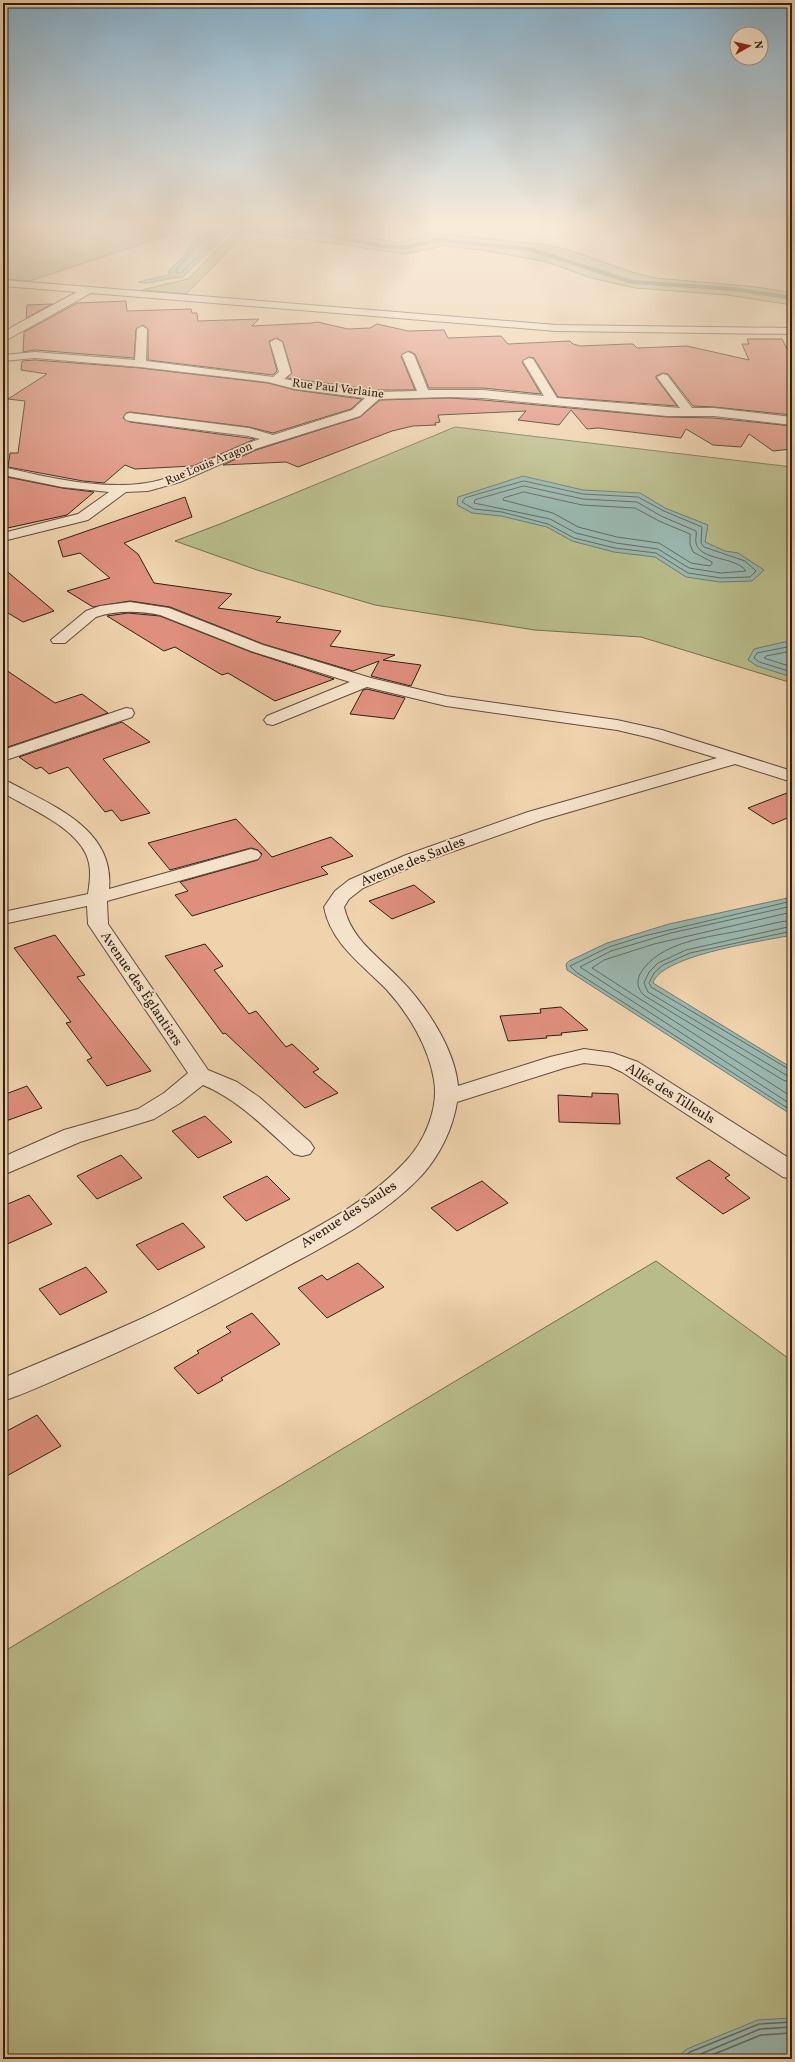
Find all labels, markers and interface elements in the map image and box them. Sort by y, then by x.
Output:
north arrow [729,26,769,66]
text: N [749,40,765,50]
street label: Rue Paul Verlaine [291,375,385,403]
street label: Rue Louis Aragon [163,438,255,490]
street label: Avenue des Saules [358,832,468,892]
street label: Avenue des Églantiers [95,928,187,1050]
street label: Allée des Tilleuls [622,1059,718,1129]
street label: Avenue des Saules [297,1177,401,1253]

